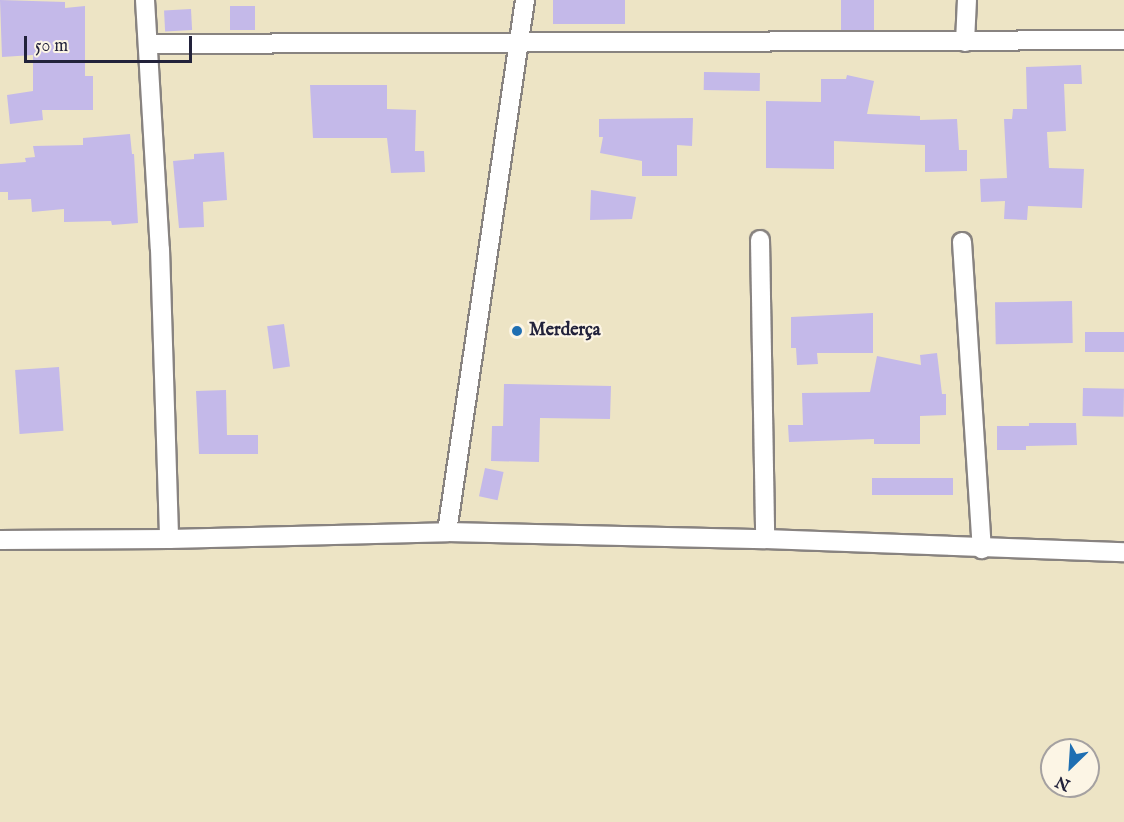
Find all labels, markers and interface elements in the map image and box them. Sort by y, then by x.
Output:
scale bar [27,24,195,62]
text: 50 m [35,35,68,58]
place label: Merderça [529,320,601,342]
marker: Merderça [510,324,524,338]
north arrow [1040,738,1100,798]
text: N [1053,771,1074,794]

